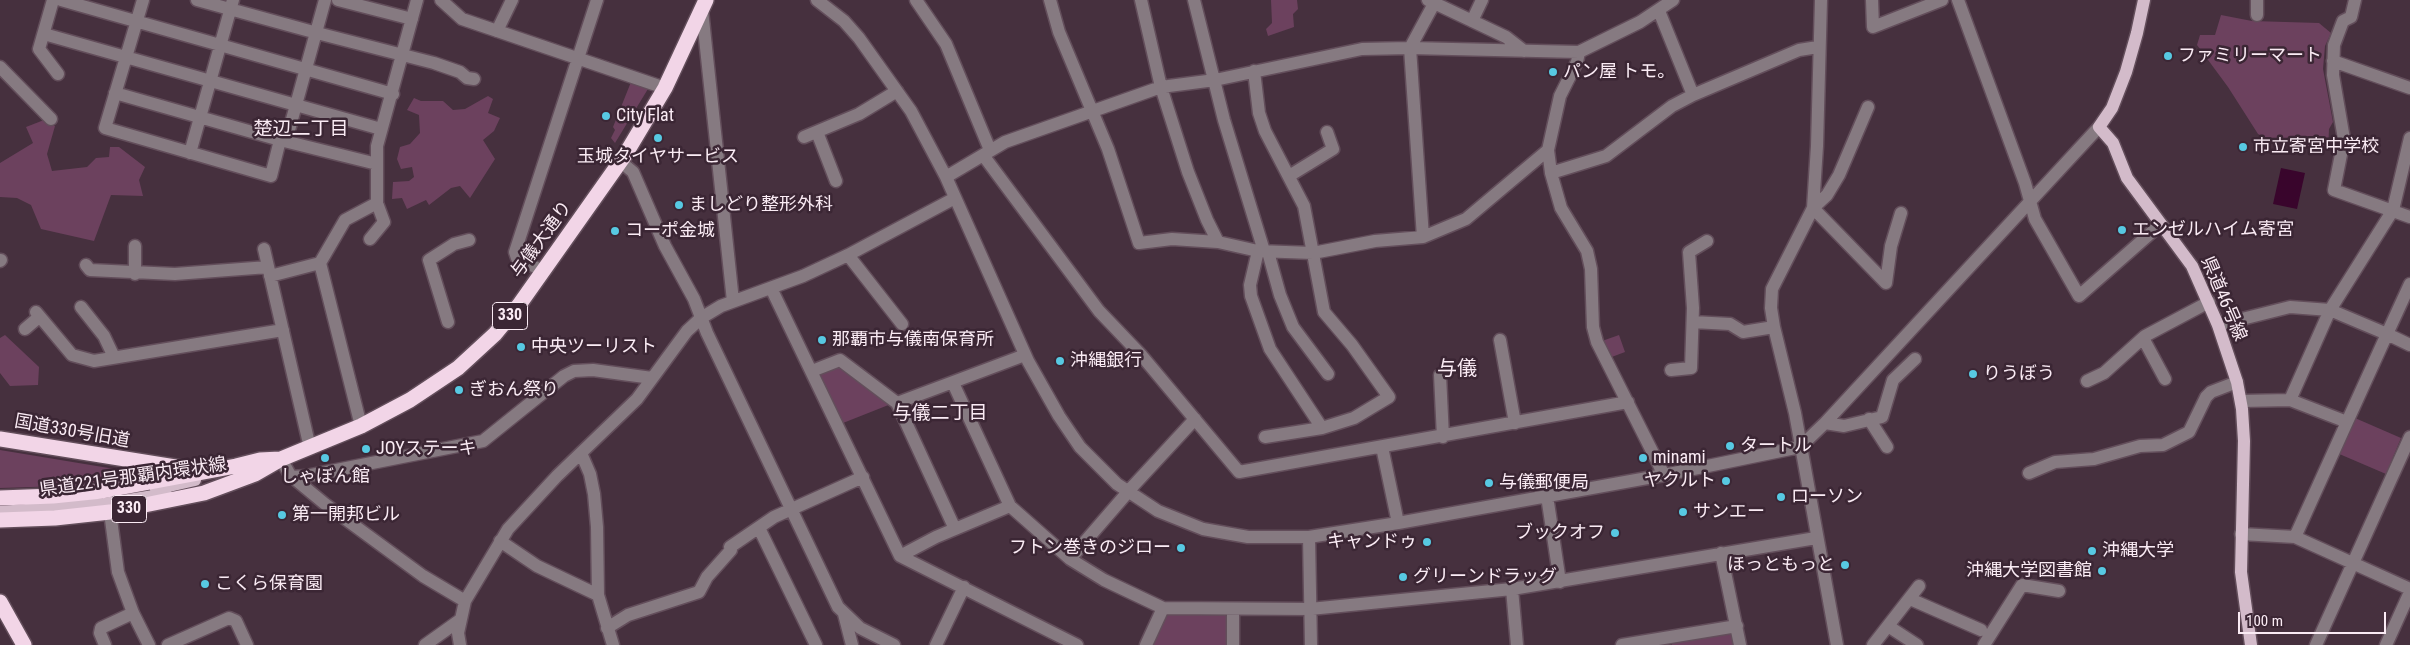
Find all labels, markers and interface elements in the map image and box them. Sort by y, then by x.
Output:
place label: ファミリーマート [2178,45,2322,67]
marker: ファミリーマート [2162,50,2174,62]
place label: パン屋 トモ。 [1563,61,1675,83]
marker: パン屋 トモ。 [1547,66,1559,78]
place label: City Flat [616,105,674,127]
marker: City Flat [600,110,612,122]
district label: 楚辺二丁目 [254,119,348,141]
marker: 玉城タイヤサービス [652,132,664,144]
place label: 市立寄宮中学校 [2253,136,2379,158]
marker: 市立寄宮中学校 [2237,141,2249,153]
place label: 玉城タイヤサービス [577,146,739,168]
place label: ましどり整形外科 [689,194,833,216]
street label: 与儀大通り [507,197,577,283]
marker: ましどり整形外科 [673,199,685,211]
place label: エンゼルハイム寄宮 [2132,219,2294,241]
place label: コーポ金城 [625,220,715,242]
marker: エンゼルハイム寄宮 [2116,224,2128,236]
marker: コーポ金城 [609,225,621,237]
street label: 県道46号線 [2196,253,2250,345]
road number: 330 [492,302,528,330]
place label: 那覇市与儀南保育所 [832,329,994,351]
marker: 那覇市与儀南保育所 [816,334,828,346]
place label: 中央ツーリスト [531,336,657,358]
marker: 中央ツーリスト [515,341,527,353]
place label: 沖縄銀行 [1070,350,1142,372]
marker: 沖縄銀行 [1054,355,1066,367]
district label: 与儀 [1437,358,1477,382]
place label: りうぼう [1983,363,2055,385]
marker: りうぼう [1967,368,1979,380]
place label: ぎおん祭り [469,379,559,401]
marker: ぎおん祭り [453,384,465,396]
district label: 与儀二丁目 [893,403,987,425]
street label: 国道330号旧道 [13,411,131,453]
place label: タートル [1740,435,1812,457]
place label: JOYステーキ [376,438,477,460]
marker: タートル [1724,440,1736,452]
marker: JOYステーキ [360,443,372,455]
place label: minami [1653,447,1706,469]
marker: しゃぼん館 [319,452,331,464]
marker: minami [1637,452,1649,464]
street label: 県道221号那覇内環状線 [38,454,228,502]
place label: しゃぼん館 [280,466,370,488]
place label: ヤクルト [1644,470,1716,492]
place label: 与儀郵便局 [1499,472,1589,494]
marker: ヤクルト [1720,475,1732,487]
marker: 与儀郵便局 [1483,477,1495,489]
place label: ローソン [1791,486,1863,508]
marker: ローソン [1775,491,1787,503]
road number: 330 [112,496,146,522]
place label: サンエー [1693,501,1765,523]
place label: 第一開邦ビル [292,504,400,526]
marker: サンエー [1677,506,1689,518]
marker: 第一開邦ビル [276,509,288,521]
place label: ブックオフ [1515,522,1605,544]
marker: ブックオフ [1609,527,1621,539]
place label: キャンドゥ [1327,531,1417,553]
marker: キャンドゥ [1421,536,1433,548]
place label: フトン巻きのジロー [1009,537,1171,559]
place label: 沖縄大学 [2102,540,2174,562]
marker: フトン巻きのジロー [1175,542,1187,554]
marker: 沖縄大学 [2086,545,2098,557]
place label: ほっともっと [1727,554,1835,576]
marker: ほっともっと [1839,559,1851,571]
place label: 沖縄大学図書館 [1966,560,2092,582]
marker: 沖縄大学図書館 [2096,565,2108,577]
place label: グリーンドラッグ [1413,566,1557,588]
marker: グリーンドラッグ [1397,571,1409,583]
place label: こくら保育園 [215,573,323,595]
marker: こくら保育園 [199,578,211,590]
scale bar [2240,602,2388,634]
text: 100 m [2246,612,2283,630]

